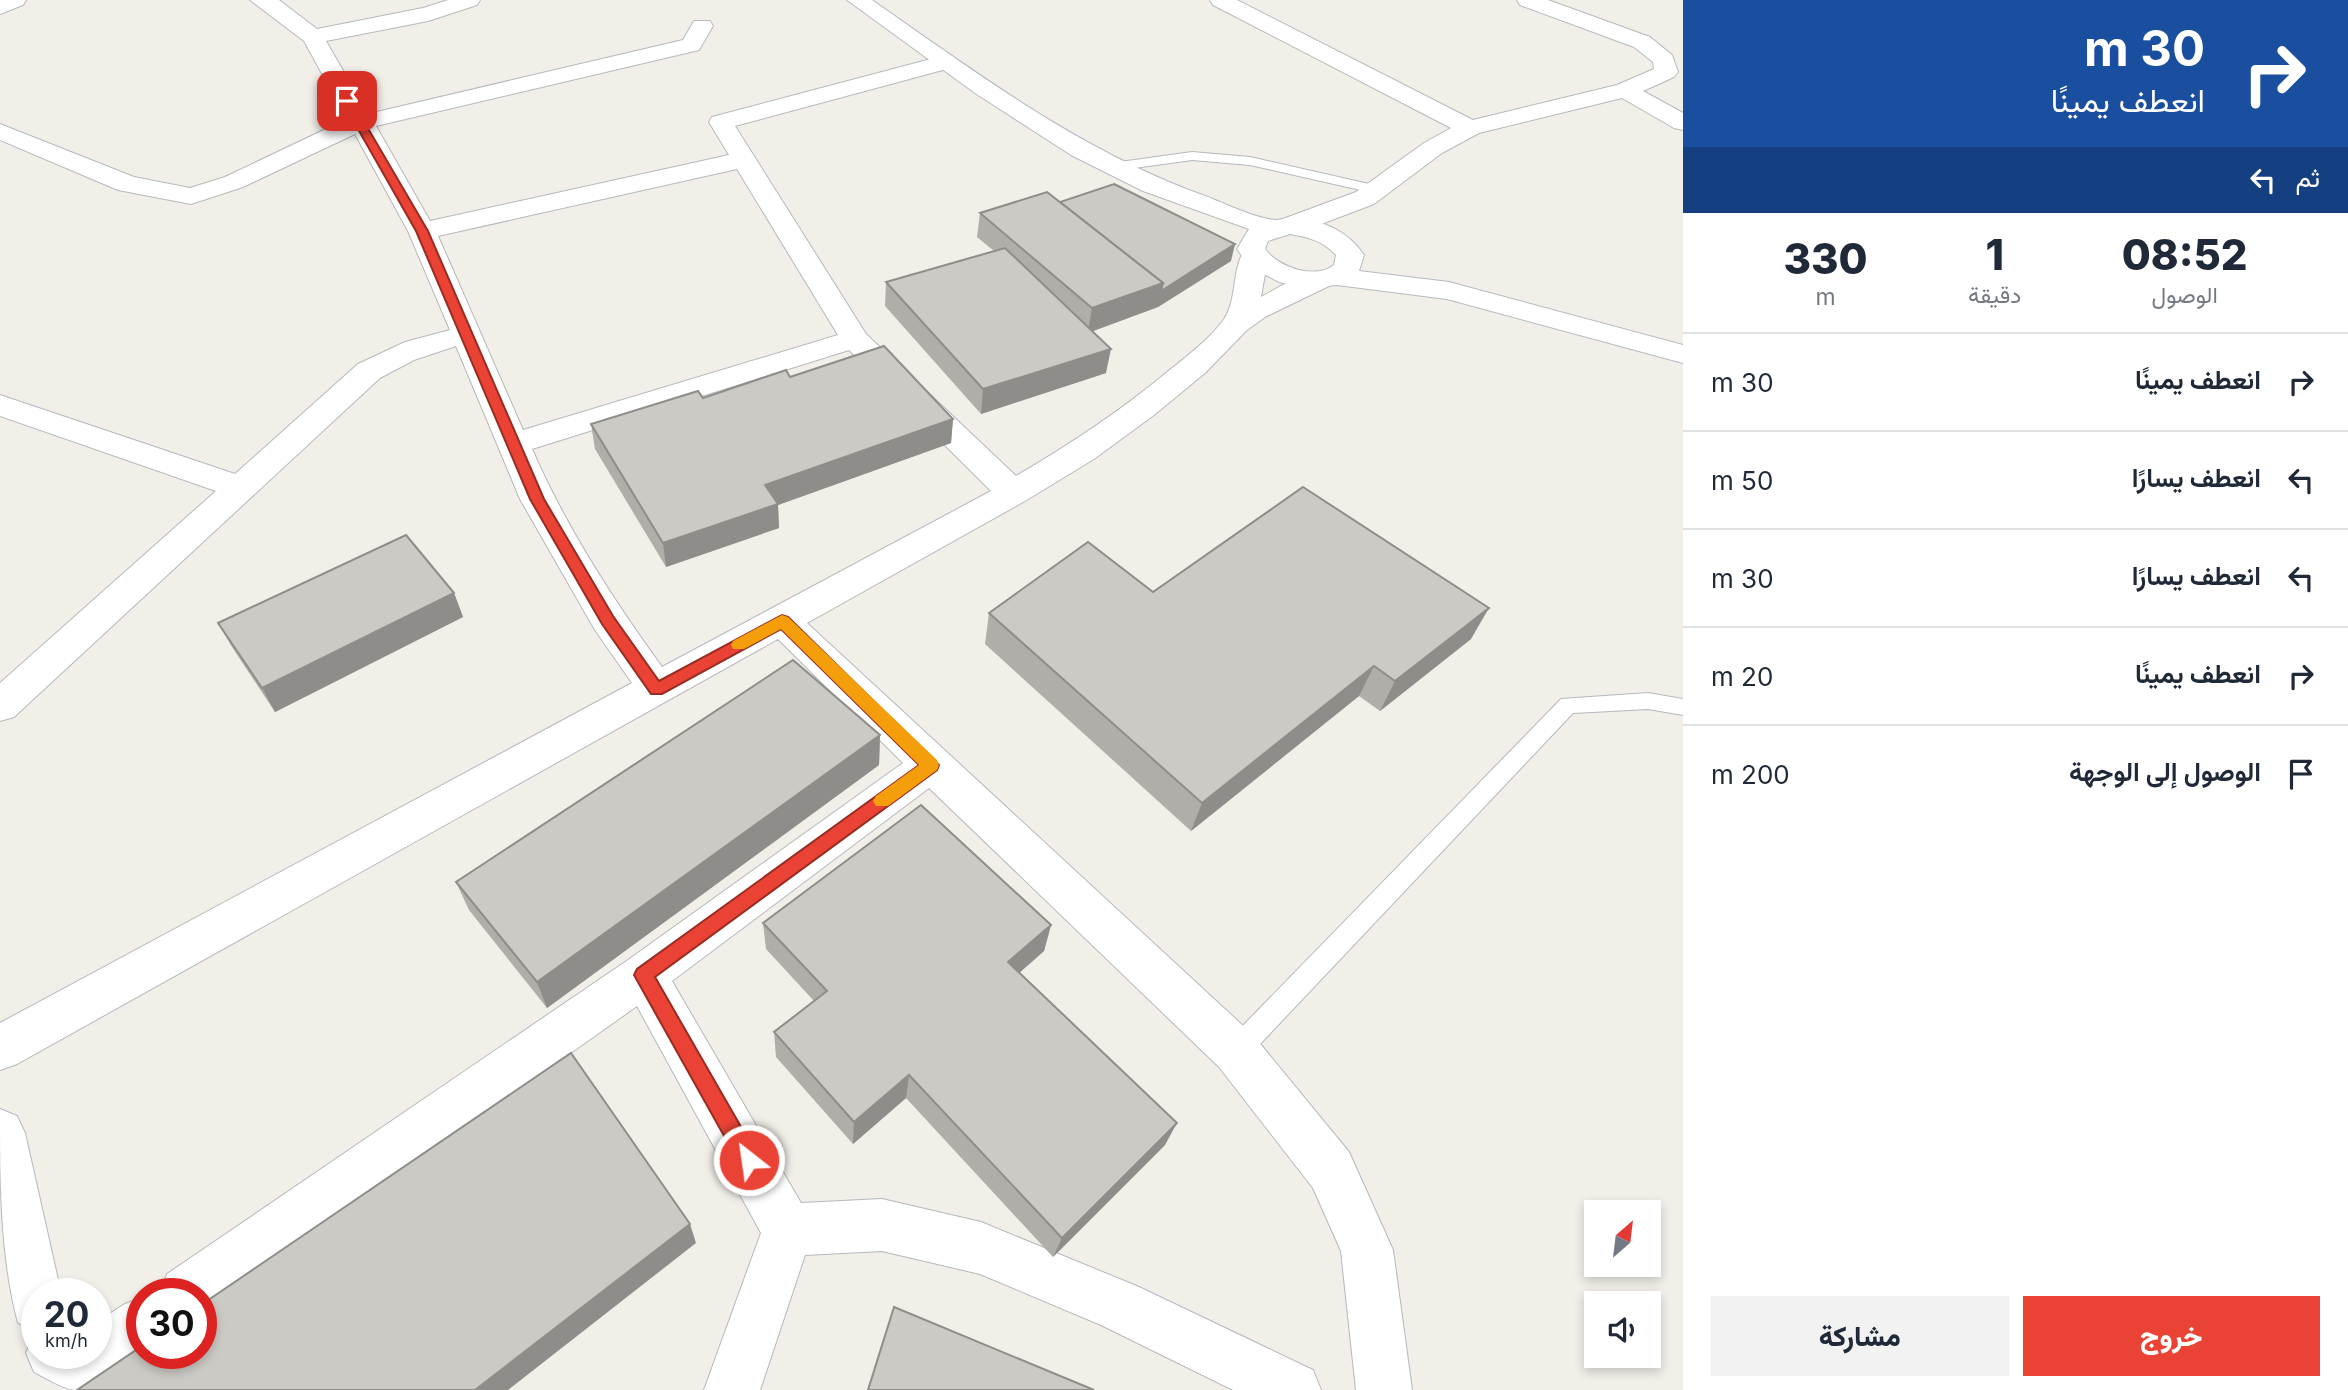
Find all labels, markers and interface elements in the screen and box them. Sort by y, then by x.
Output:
text: 30 m [2084,19,2205,78]
icon: right [2229,28,2320,119]
pin [317,71,377,131]
text: انعطف يمينًا [2051,81,2205,120]
icon: arrive [328,82,366,120]
icon: left [2244,161,2282,199]
text: ثم [2296,162,2320,193]
text: 1 [1985,229,2004,280]
text: 08:52 [2122,229,2248,280]
text: 330 [1783,233,1868,284]
text: دقيقة [1968,281,2021,309]
text: الوصول [2151,281,2218,309]
text: m [1815,283,1836,311]
icon: right [2282,363,2320,401]
text: انعطف يمينًا [2135,364,2261,395]
text: 30 m [1711,367,1774,398]
icon: left [2282,461,2320,499]
text: انعطف يسارًا [2132,462,2261,493]
text: 50 m [1711,465,1773,496]
icon: left [2282,559,2320,597]
text: انعطف يسارًا [2132,560,2261,591]
text: 30 m [1711,563,1774,594]
icon: right [2282,657,2320,695]
text: انعطف يمينًا [2135,658,2261,689]
text: 20 m [1711,661,1773,692]
icon: arrive [2282,755,2320,793]
text: الوصول إلى الوجهة [2069,756,2261,787]
text: 200 m [1711,759,1790,790]
position arrow [712,1123,786,1197]
north arrow [1584,1200,1661,1278]
map controls [1584,1200,1661,1368]
speed limit sign: 30 [126,1278,217,1369]
button: sound [1584,1291,1661,1368]
text: 20 [44,1293,89,1335]
button: مشاركة [1711,1296,2009,1376]
button: خروج [2023,1296,2320,1376]
text: km/h [45,1330,88,1351]

